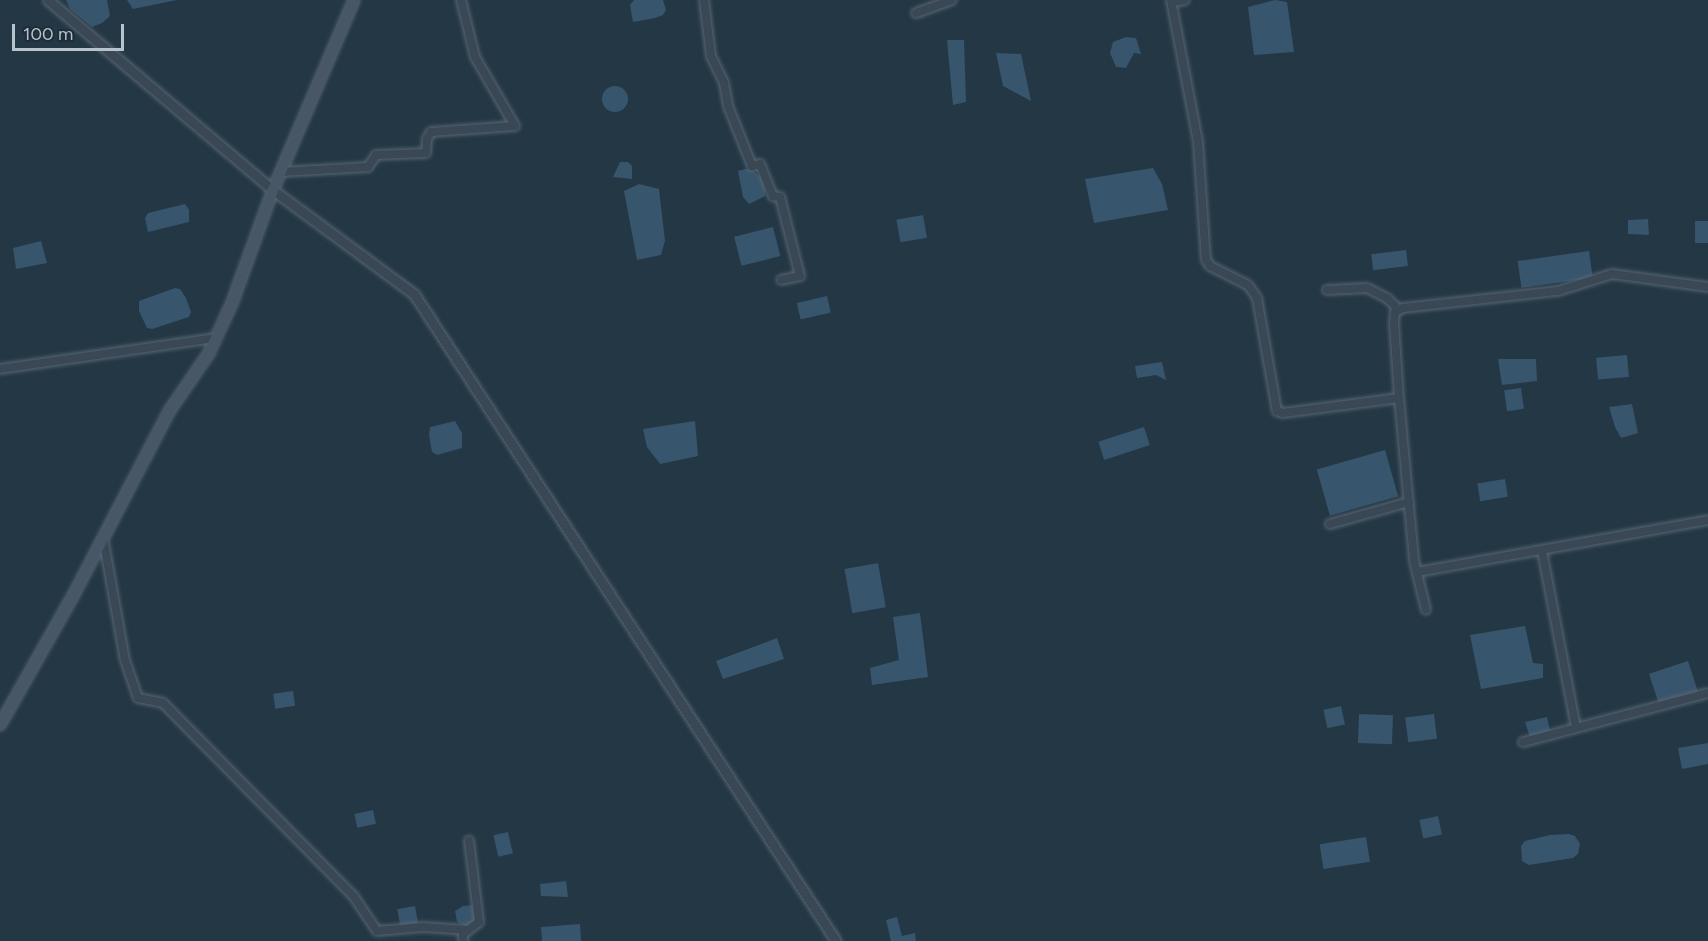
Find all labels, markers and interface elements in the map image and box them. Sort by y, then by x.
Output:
scale bar [15,12,128,50]
text: 100 m [23,23,73,45]

